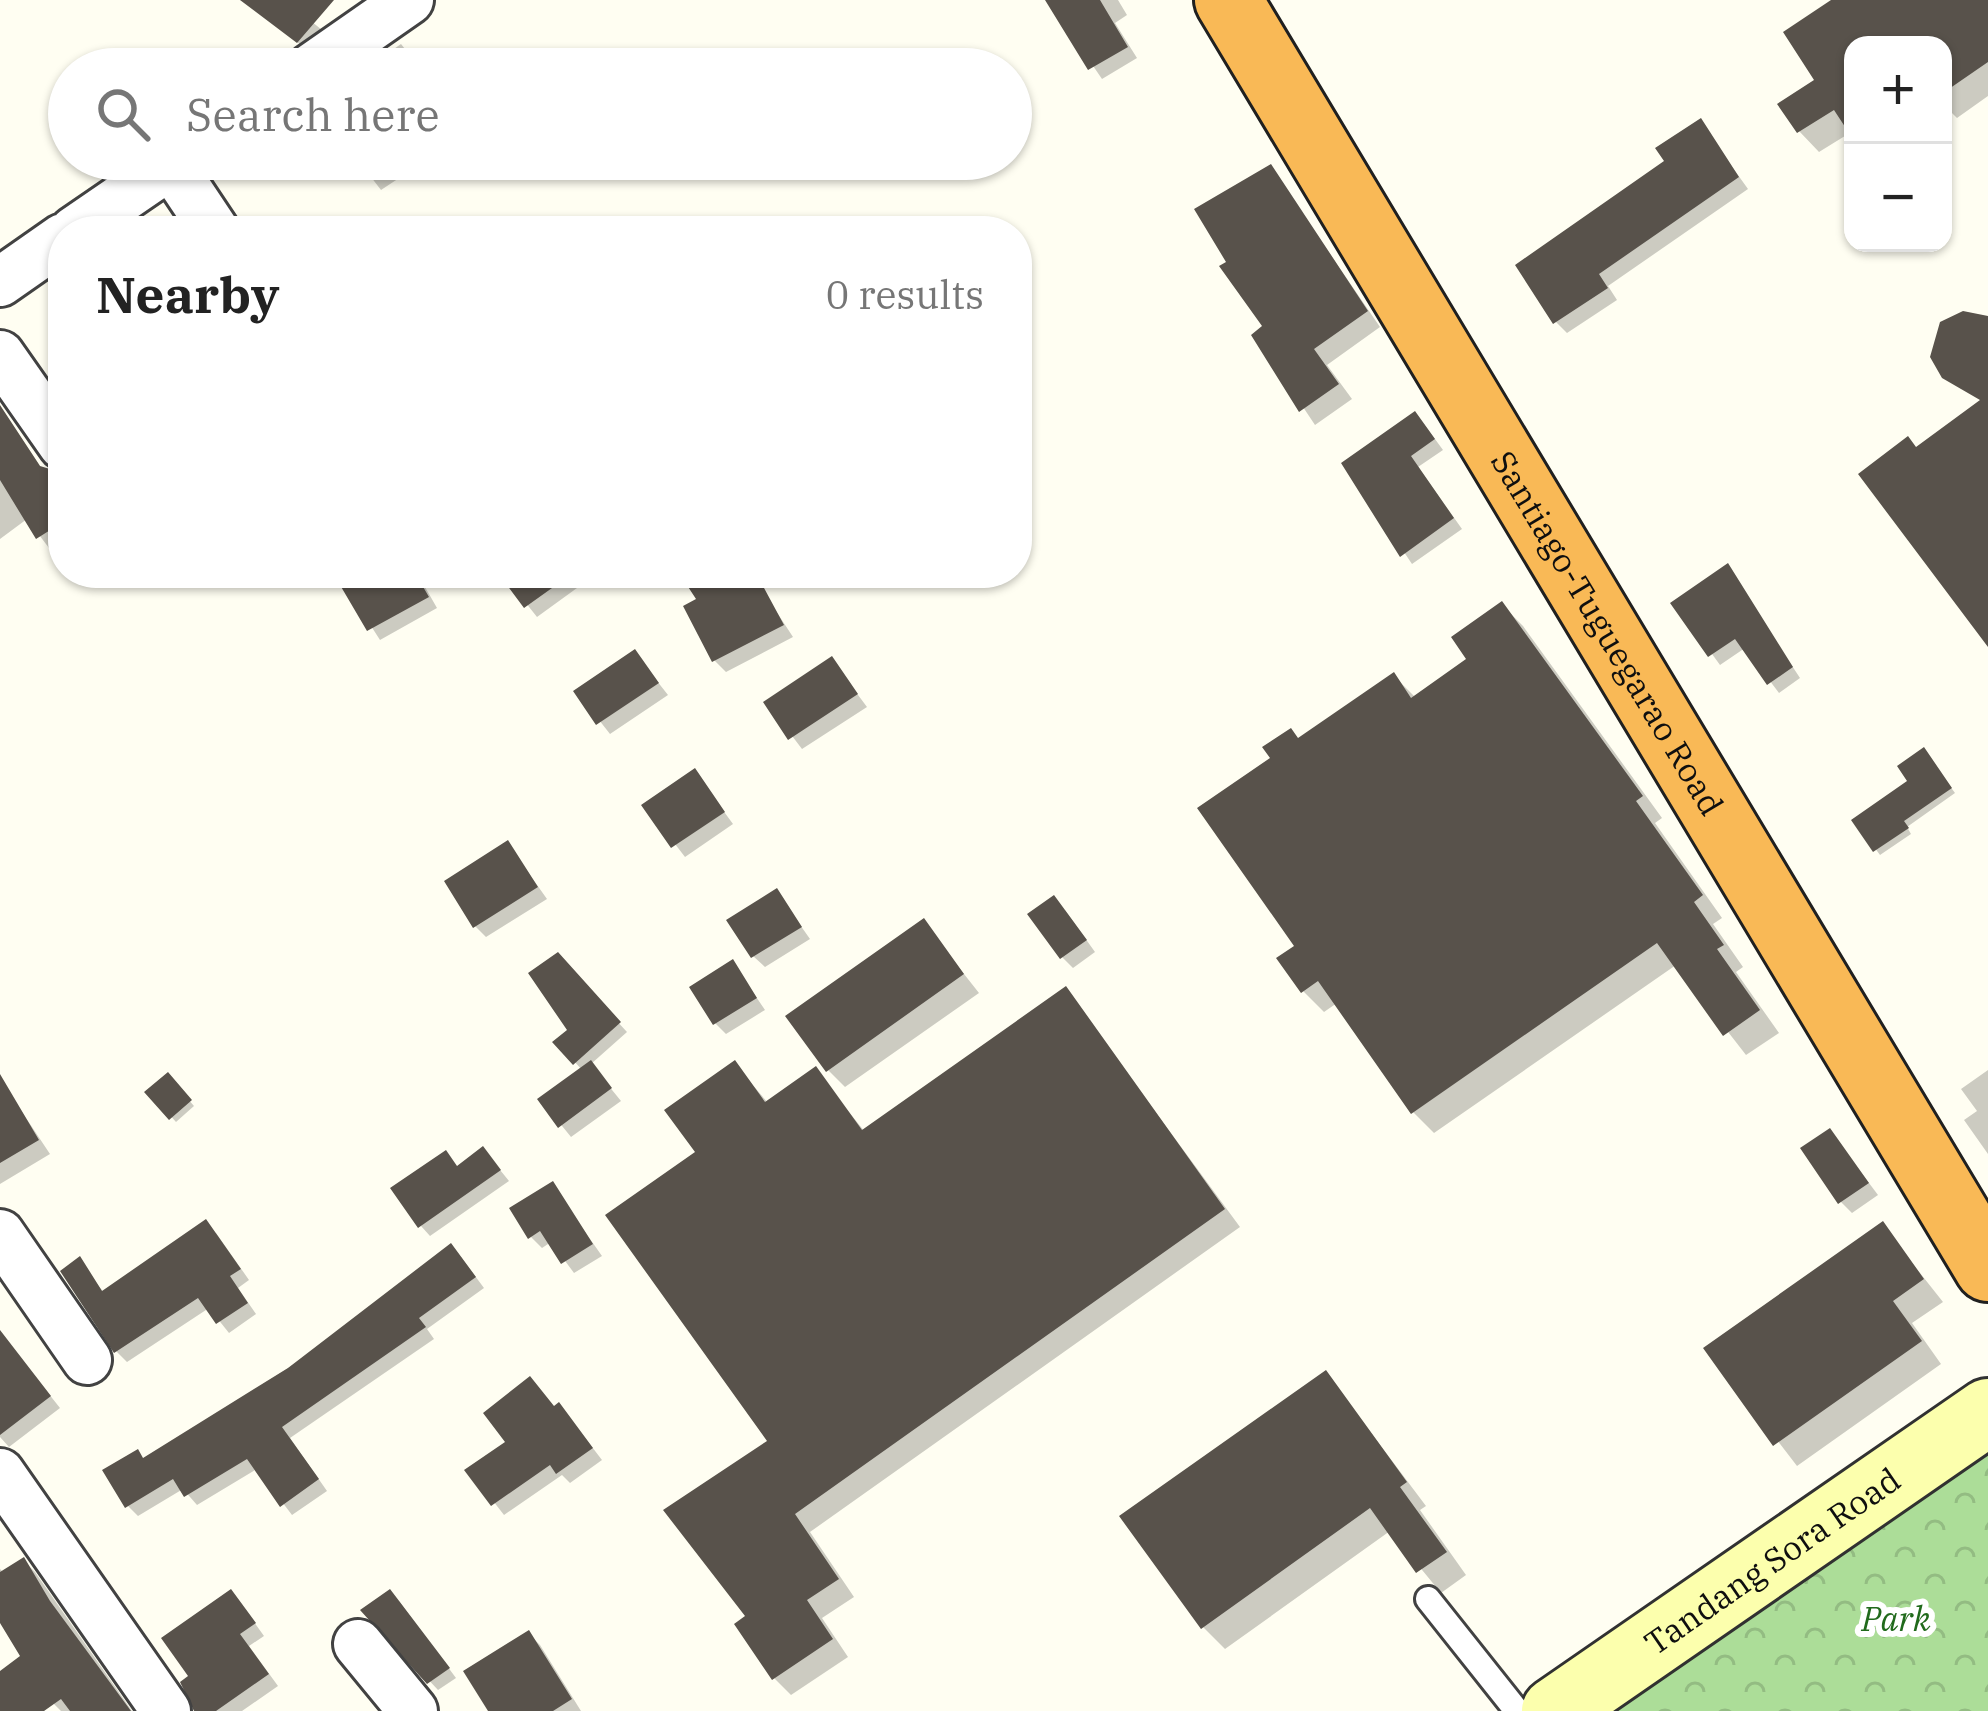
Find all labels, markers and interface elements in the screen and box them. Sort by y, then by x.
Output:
map controls [1844,36,1952,252]
button: + [1844,36,1952,144]
search box [48,48,1032,180]
icon: search [90,81,156,147]
text: Search here [186,85,440,143]
button: − [1844,144,1952,252]
text: Nearby [96,261,280,327]
text: 0 results [826,269,984,320]
street label: Santiago-Tuguegarao Road [1482,443,1734,823]
street label: Tandang Sora Road [1636,1457,1908,1664]
park label: Park [1861,1597,1931,1640]

